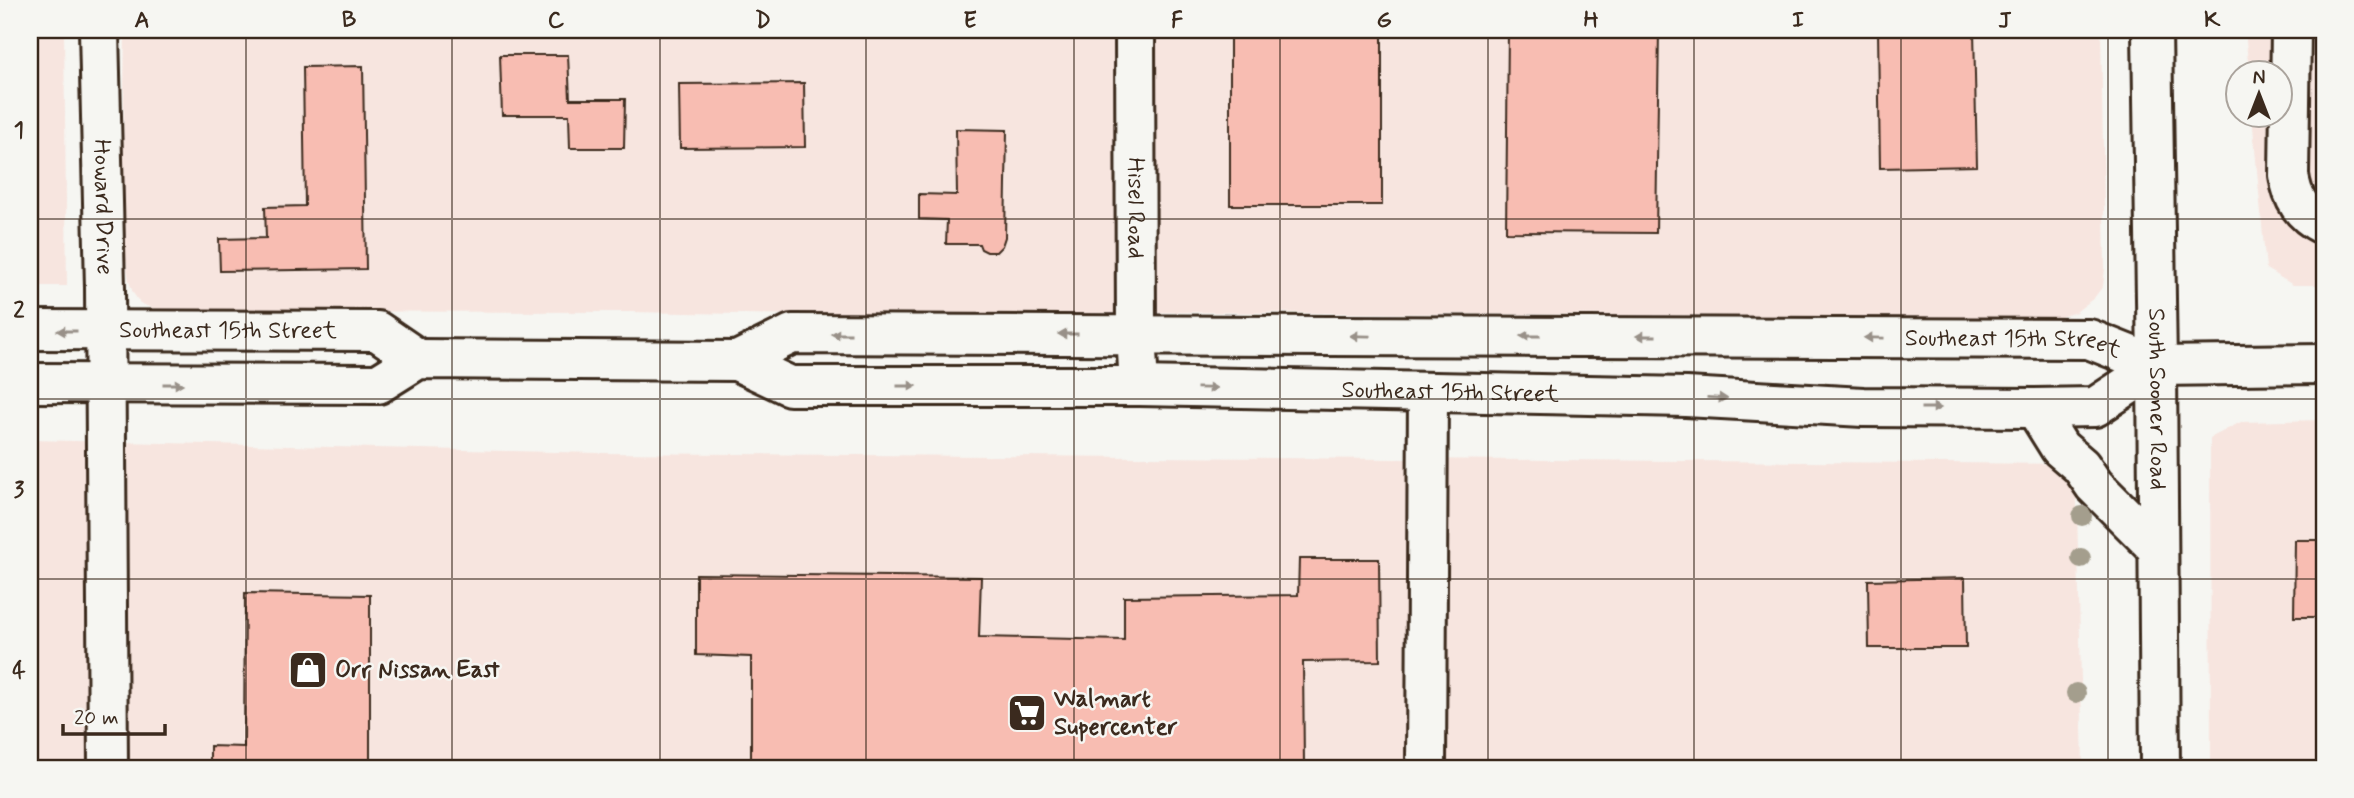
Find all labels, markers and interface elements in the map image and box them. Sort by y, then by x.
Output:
text: A [134,6,150,36]
text: B [342,6,357,36]
text: C [548,6,565,36]
text: D [755,6,771,36]
text: E [963,6,977,36]
text: F [1171,6,1183,36]
text: G [1376,6,1392,36]
text: H [1583,6,1599,36]
text: I [1792,6,1804,36]
text: J [1998,6,2012,36]
text: K [2204,6,2221,36]
north arrow [2224,60,2294,130]
text: N [2253,66,2265,91]
text: 1 [14,116,24,146]
street label: Howard Drive [86,139,120,275]
street label: Hisel Road [1120,157,1151,259]
text: 2 [13,296,25,326]
street label: South Sooner Road [2141,308,2173,490]
street label: Southeast 15th Street [119,315,337,346]
street label: Southeast 15th Street [1905,323,2126,366]
one-way arrow [56,325,78,337]
one-way arrow [829,328,851,340]
one-way arrow [1057,328,1079,340]
one-way arrow [1348,330,1370,342]
one-way arrow [1519,330,1541,342]
one-way arrow [1635,330,1657,342]
one-way arrow [1862,332,1884,343]
street label: Southeast 15th Street [1341,375,1559,410]
one-way arrow [162,378,184,390]
one-way arrow [897,380,919,392]
one-way arrow [1196,382,1218,394]
one-way arrow [1706,393,1728,404]
one-way arrow [1921,402,1943,414]
text: 3 [14,476,25,506]
shop icon: Orr Nissan East [287,649,329,691]
place label: Orr Nissan East [335,655,500,686]
text: 4 [12,656,26,686]
place label: Walmart Supercenter [1053,684,1178,743]
supermarket icon: Walmart Supercenter [1006,692,1048,734]
scale bar [63,693,164,737]
text: 20 m [74,704,119,732]

